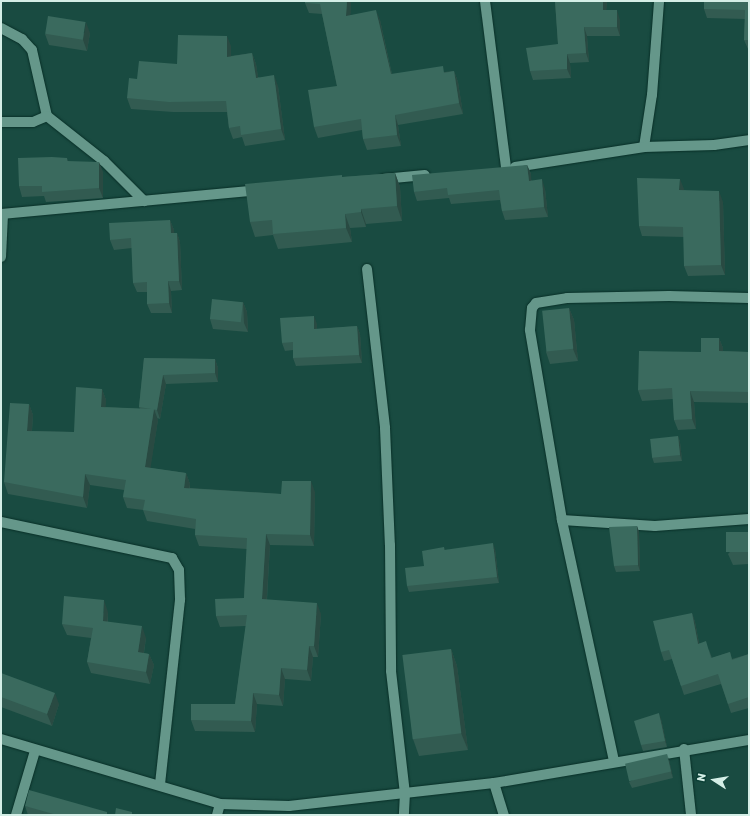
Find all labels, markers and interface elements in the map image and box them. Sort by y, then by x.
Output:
north arrow [694,760,734,800]
text: N [695,772,709,783]

